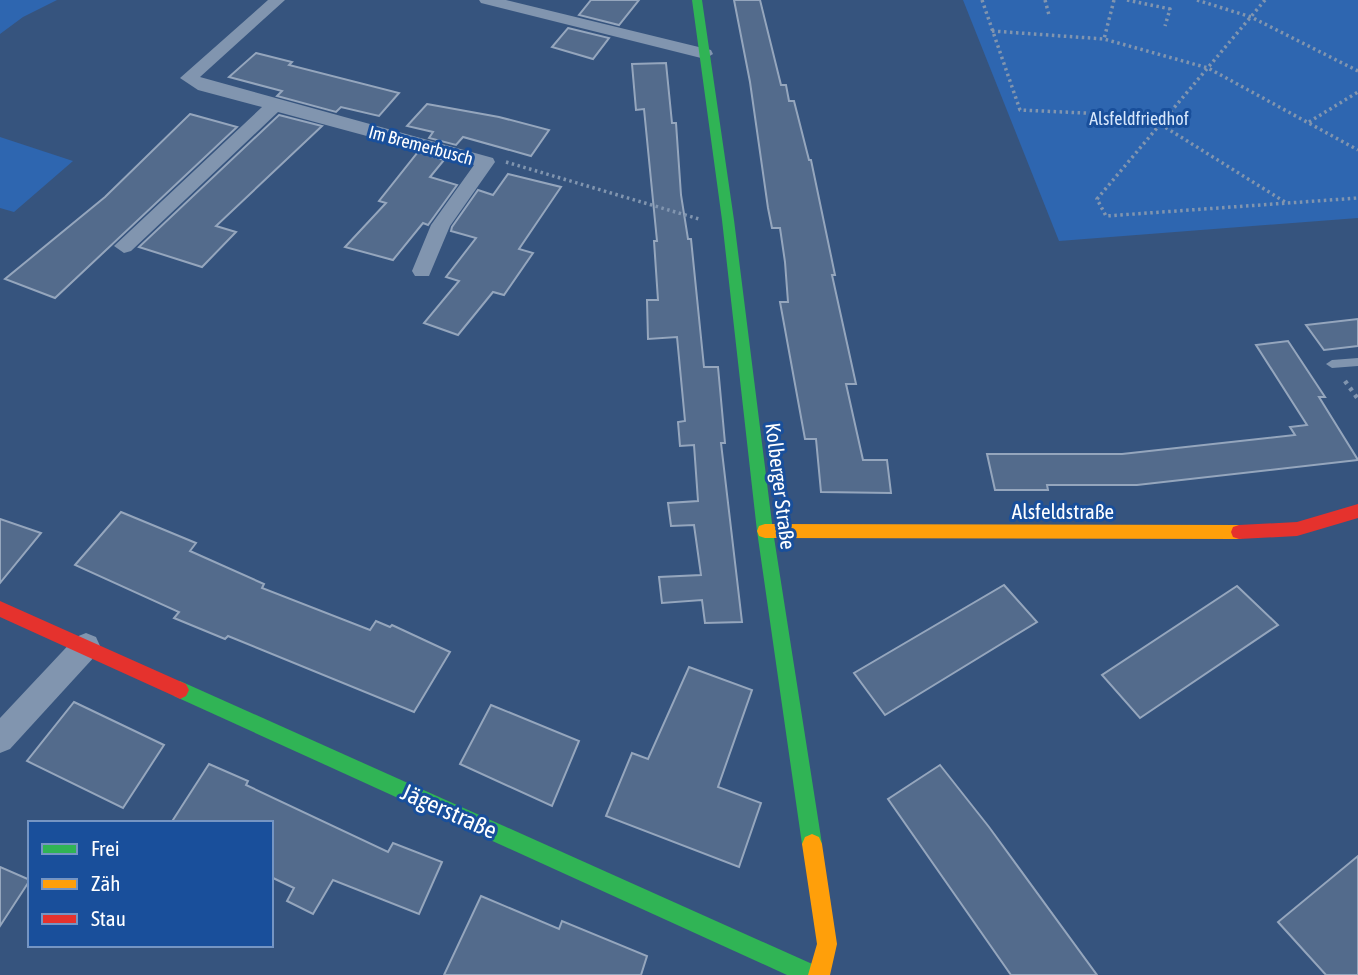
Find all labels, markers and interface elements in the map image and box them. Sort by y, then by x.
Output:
park label: Alsfeldfriedhof [1089,108,1189,129]
street label: Im Bremerbusch [366,121,476,169]
street label: Kolberger Straße [761,421,801,551]
street label: Alsfeldstraße [1012,499,1114,523]
street label: Jägerstraße [397,778,501,844]
legend [28,821,273,947]
text: Frei [91,836,120,860]
text: Zäh [91,871,120,895]
text: Stau [91,906,126,930]

